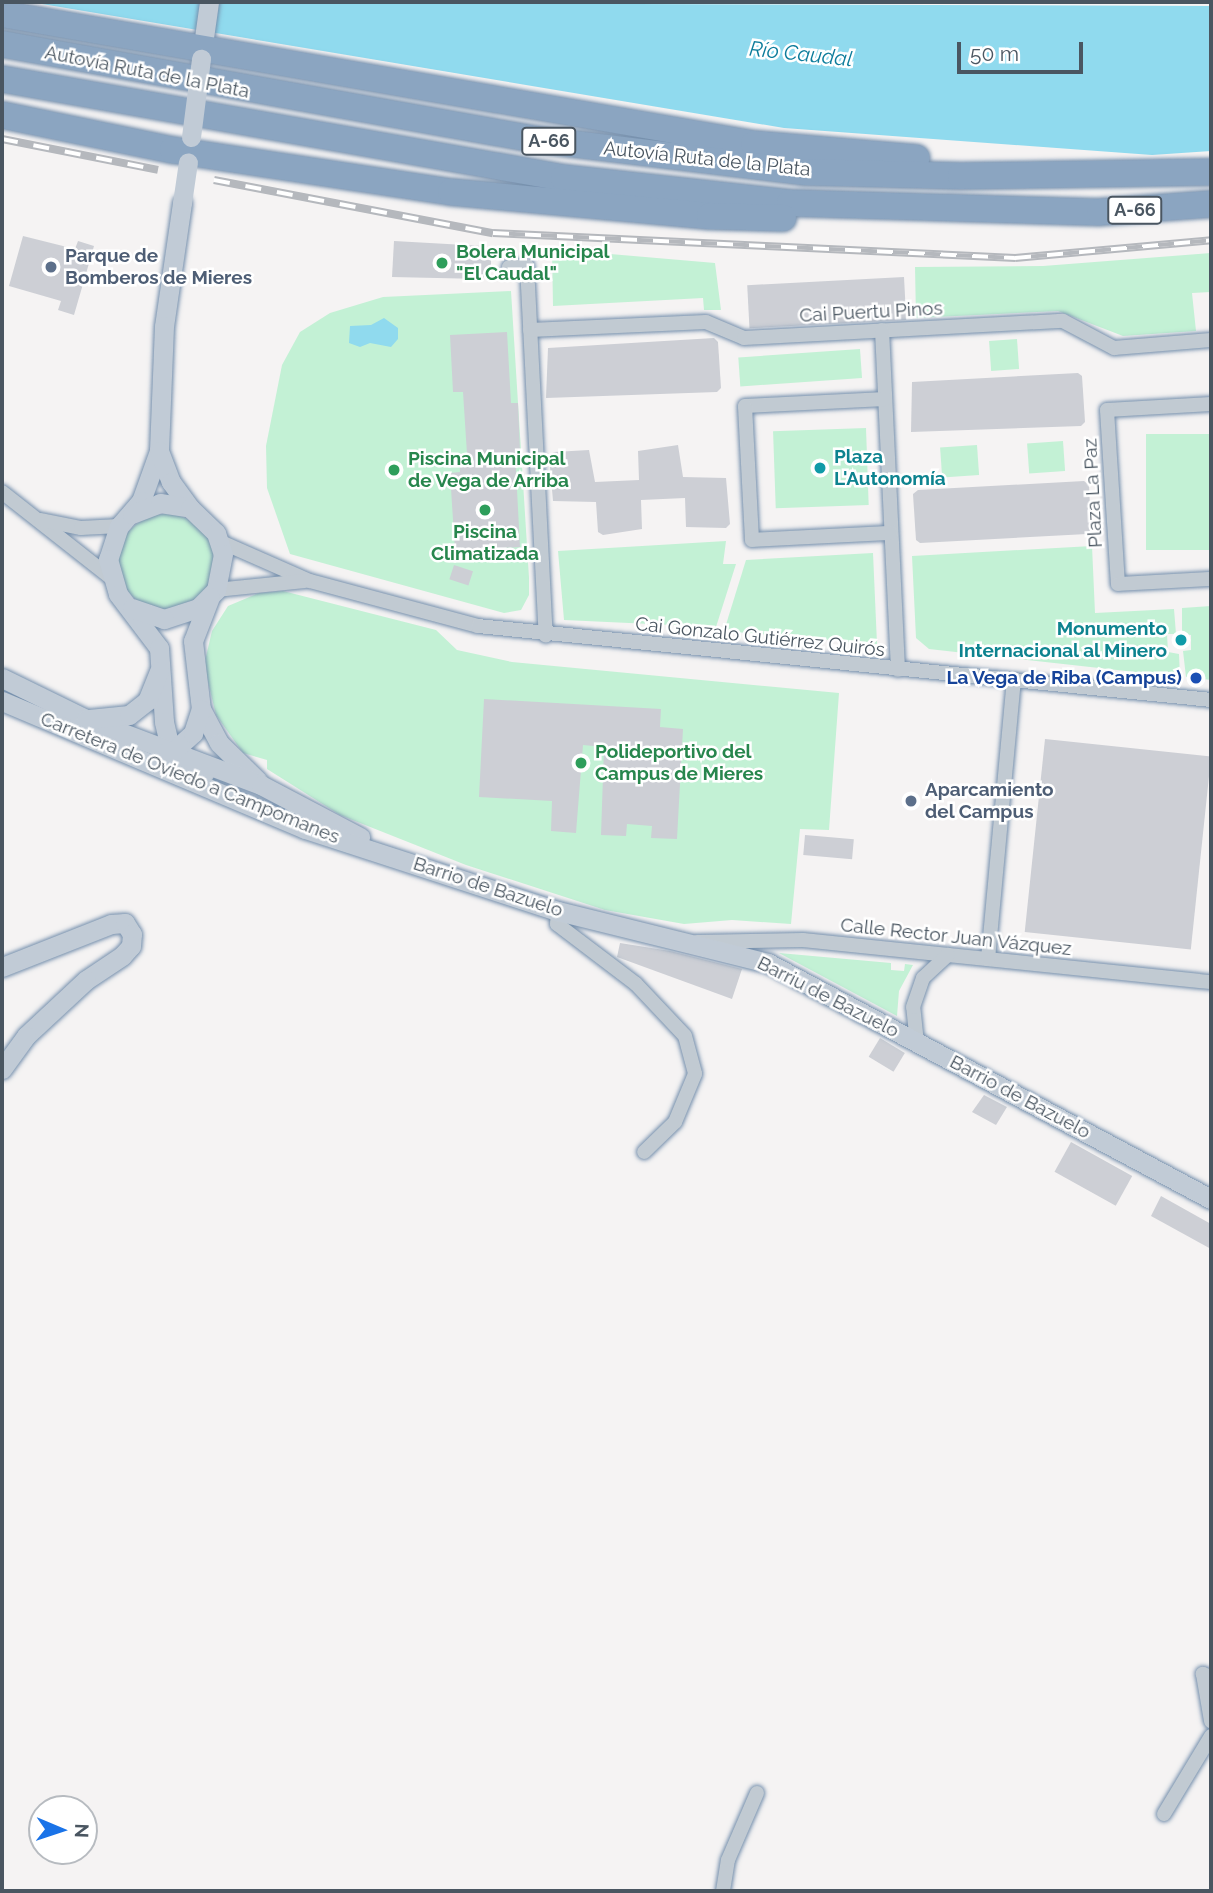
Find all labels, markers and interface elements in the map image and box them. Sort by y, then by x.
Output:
scale bar [961,28,1087,72]
water label: Río Caudal [748,36,854,72]
street label: Autovía Ruta de la Plata [43,41,251,103]
text: 50 m [970,41,1019,66]
road number: A-66 [521,126,577,156]
street label: Autovía Ruta de la Plata [602,137,812,181]
road number: A-66 [1107,196,1163,224]
place label: Bolera Municipal "El Caudal" [456,241,610,285]
place label: Parque de Bomberos de Mieres [65,245,252,289]
marker: Bolera Municipal "El Caudal" [434,255,450,271]
marker: Parque de Bomberos de Mieres [43,259,59,275]
street label: Cai Puertu Pinos [799,297,943,327]
street label: Plaza La Paz [1079,438,1107,548]
place label: Plaza L'Autonomía [834,446,946,490]
place label: Piscina Municipal de Vega de Arriba [408,448,570,492]
marker: Plaza L'Autonomía [812,460,828,476]
marker: Piscina Municipal de Vega de Arriba [386,462,402,478]
marker: Piscina Climatizada [477,502,493,518]
place label: Piscina Climatizada [431,521,539,565]
street label: Cai Gonzalo Gutiérrez Quirós [634,613,886,661]
place label: Monumento Internacional al Minero [957,618,1167,662]
marker: Monumento Internacional al Minero [1173,632,1189,648]
place label: La Vega de Riba (Campus) [946,667,1182,689]
marker: La Vega de Riba (Campus) [1188,670,1204,686]
street label: Carretera de Oviedo a Campomanes [37,707,343,849]
place label: Polideportivo del Campus de Mieres [595,741,763,785]
marker: Polideportivo del Campus de Mieres [573,755,589,771]
place label: Aparcamiento del Campus [925,779,1054,823]
marker: Aparcamiento del Campus [903,793,919,809]
street label: Barrio de Bazuelo [410,852,566,922]
street label: Calle Rector Juan Vázquez [839,913,1073,961]
street label: Barriu de Bazuelo [753,951,903,1043]
street label: Barrio de Bazuelo [946,1050,1094,1144]
north arrow [28,1795,98,1865]
text: N [71,1823,93,1838]

